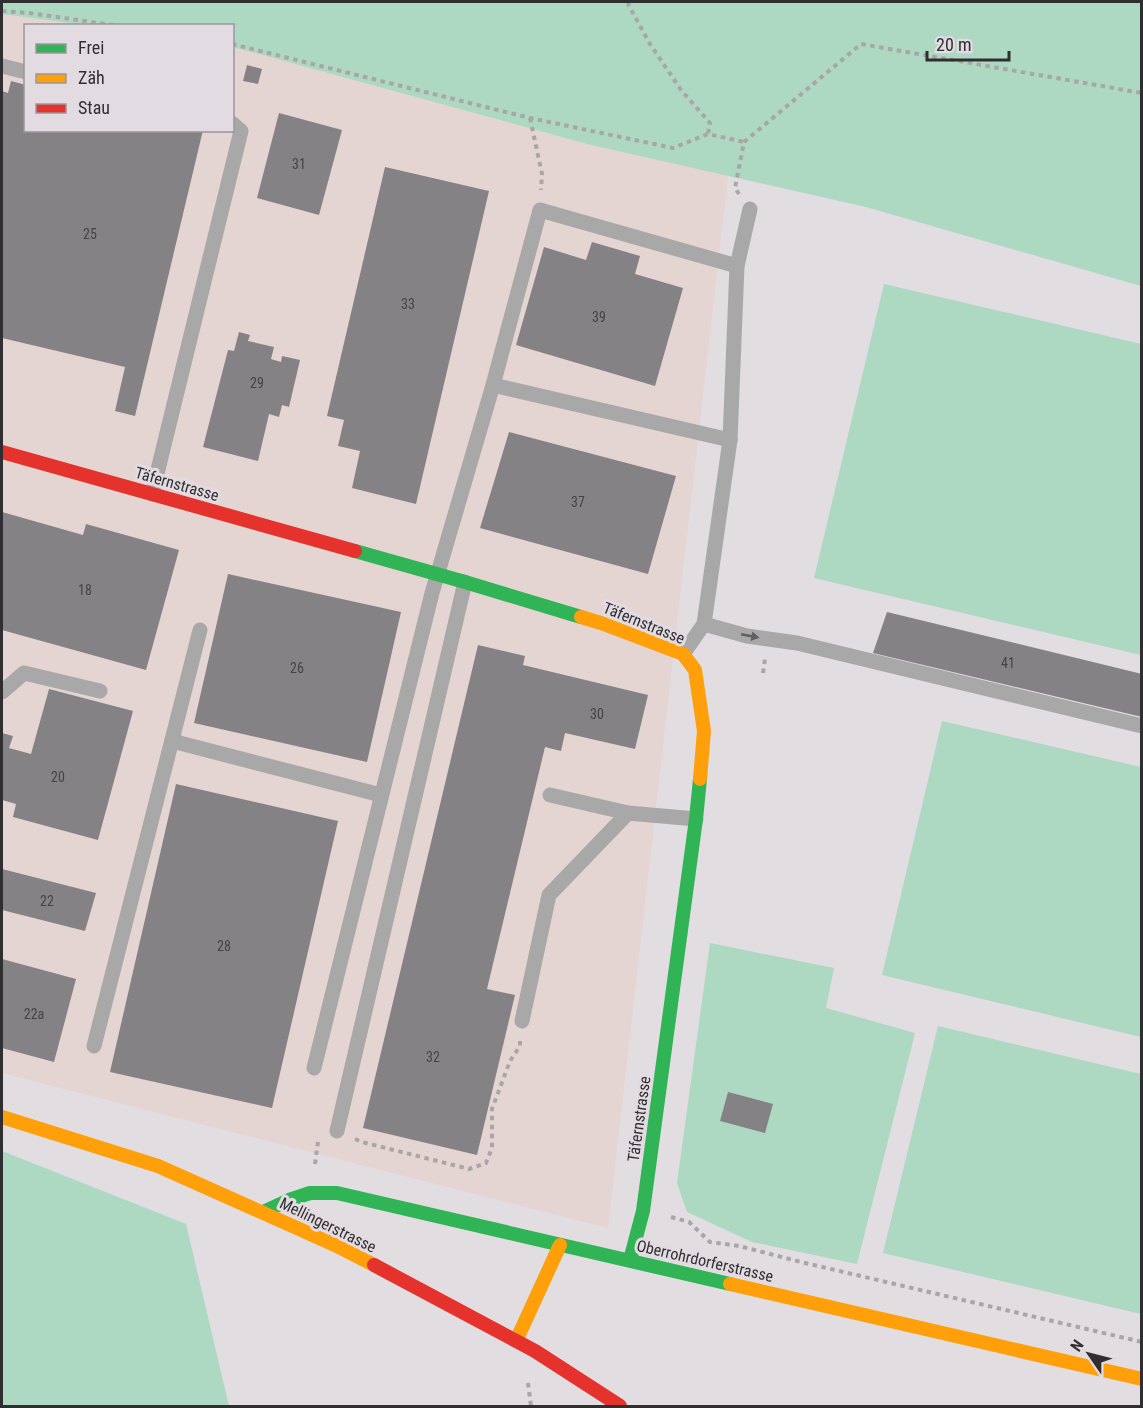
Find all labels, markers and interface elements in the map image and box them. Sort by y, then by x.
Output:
legend [24,24,234,132]
scale bar [927,24,1010,62]
text: 20 m [936,34,971,55]
text: Frei [78,37,104,58]
text: Zäh [78,67,105,88]
text: Stau [78,97,110,118]
house number: 31 [292,156,306,172]
house number: 25 [83,226,97,242]
house number: 33 [401,296,415,312]
house number: 39 [592,309,606,325]
house number: 29 [250,375,264,391]
street label: Täfernstrasse [133,463,221,505]
house number: 37 [571,494,585,510]
house number: 18 [78,582,92,598]
street label: Täfernstrasse [600,598,688,648]
one-way arrow [741,632,760,641]
house number: 41 [1001,655,1015,671]
house number: 26 [290,660,304,676]
house number: 30 [590,706,604,722]
house number: 20 [51,769,65,785]
house number: 22 [40,893,54,909]
house number: 28 [217,938,231,954]
house number: 22a [24,1006,44,1022]
house number: 32 [426,1049,440,1065]
street label: Täfernstrasse [624,1075,654,1163]
street label: Mellingerstrasse [277,1193,379,1257]
street label: Oberrohrdorferstrasse [635,1236,775,1286]
north arrow [1059,1324,1119,1384]
text: N [1067,1336,1088,1355]

